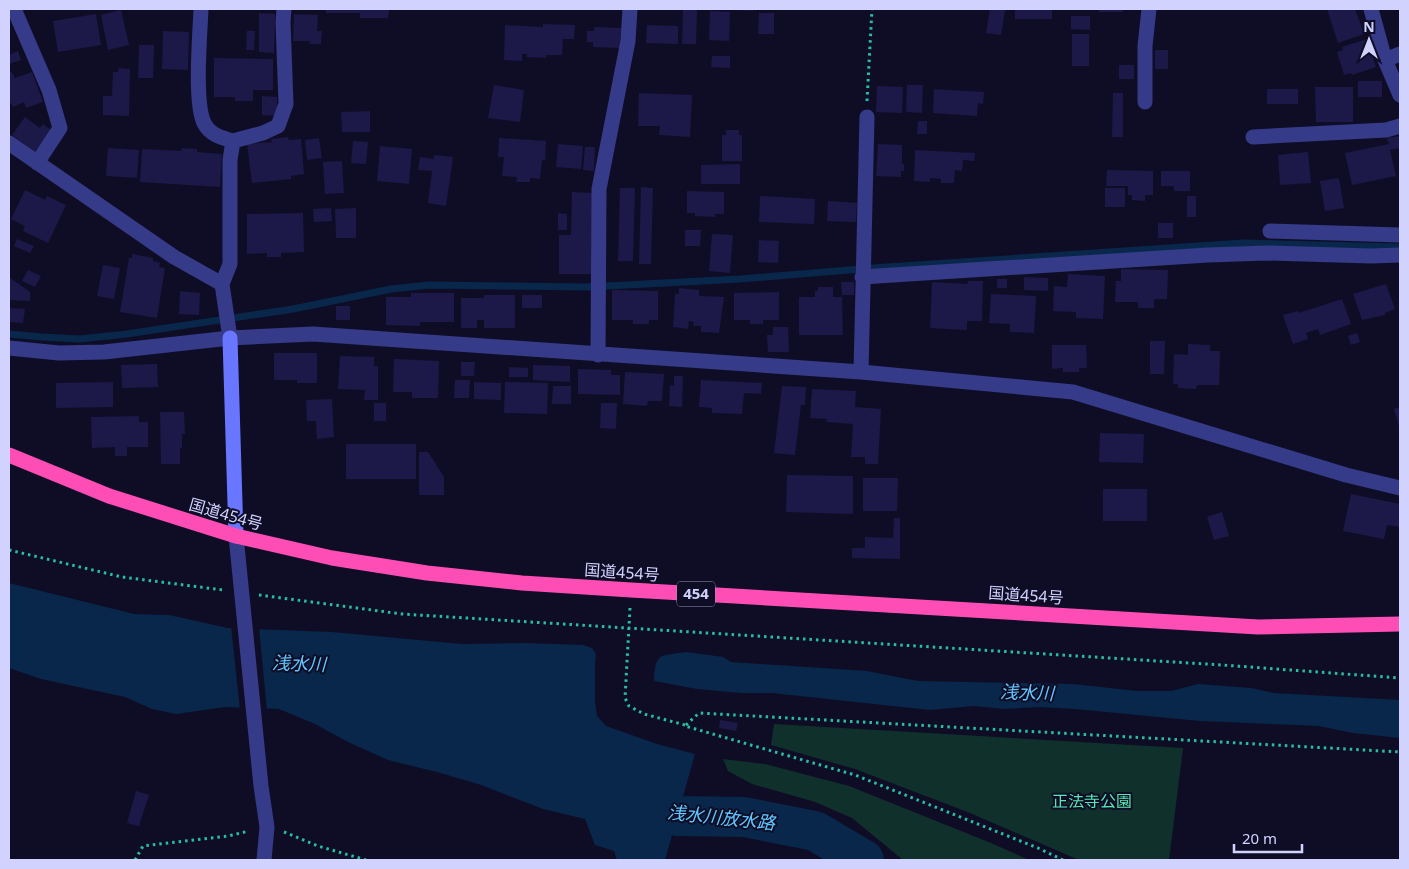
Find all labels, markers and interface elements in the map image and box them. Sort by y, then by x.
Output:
north arrow [1344,15,1394,65]
text: N [1363,17,1375,36]
street label: 国道454号 [187,493,265,535]
street label: 国道454号 [584,558,660,586]
street label: 国道454号 [988,581,1064,609]
road number: 454 [677,582,715,606]
water label: 浅水川 [272,650,328,676]
water label: 浅水川 [1000,679,1056,705]
park label: 正法寺公園 [1052,790,1132,812]
water label: 浅水川放水路 [666,799,778,835]
scale bar [1234,822,1302,854]
text: 20 m [1242,828,1277,848]

